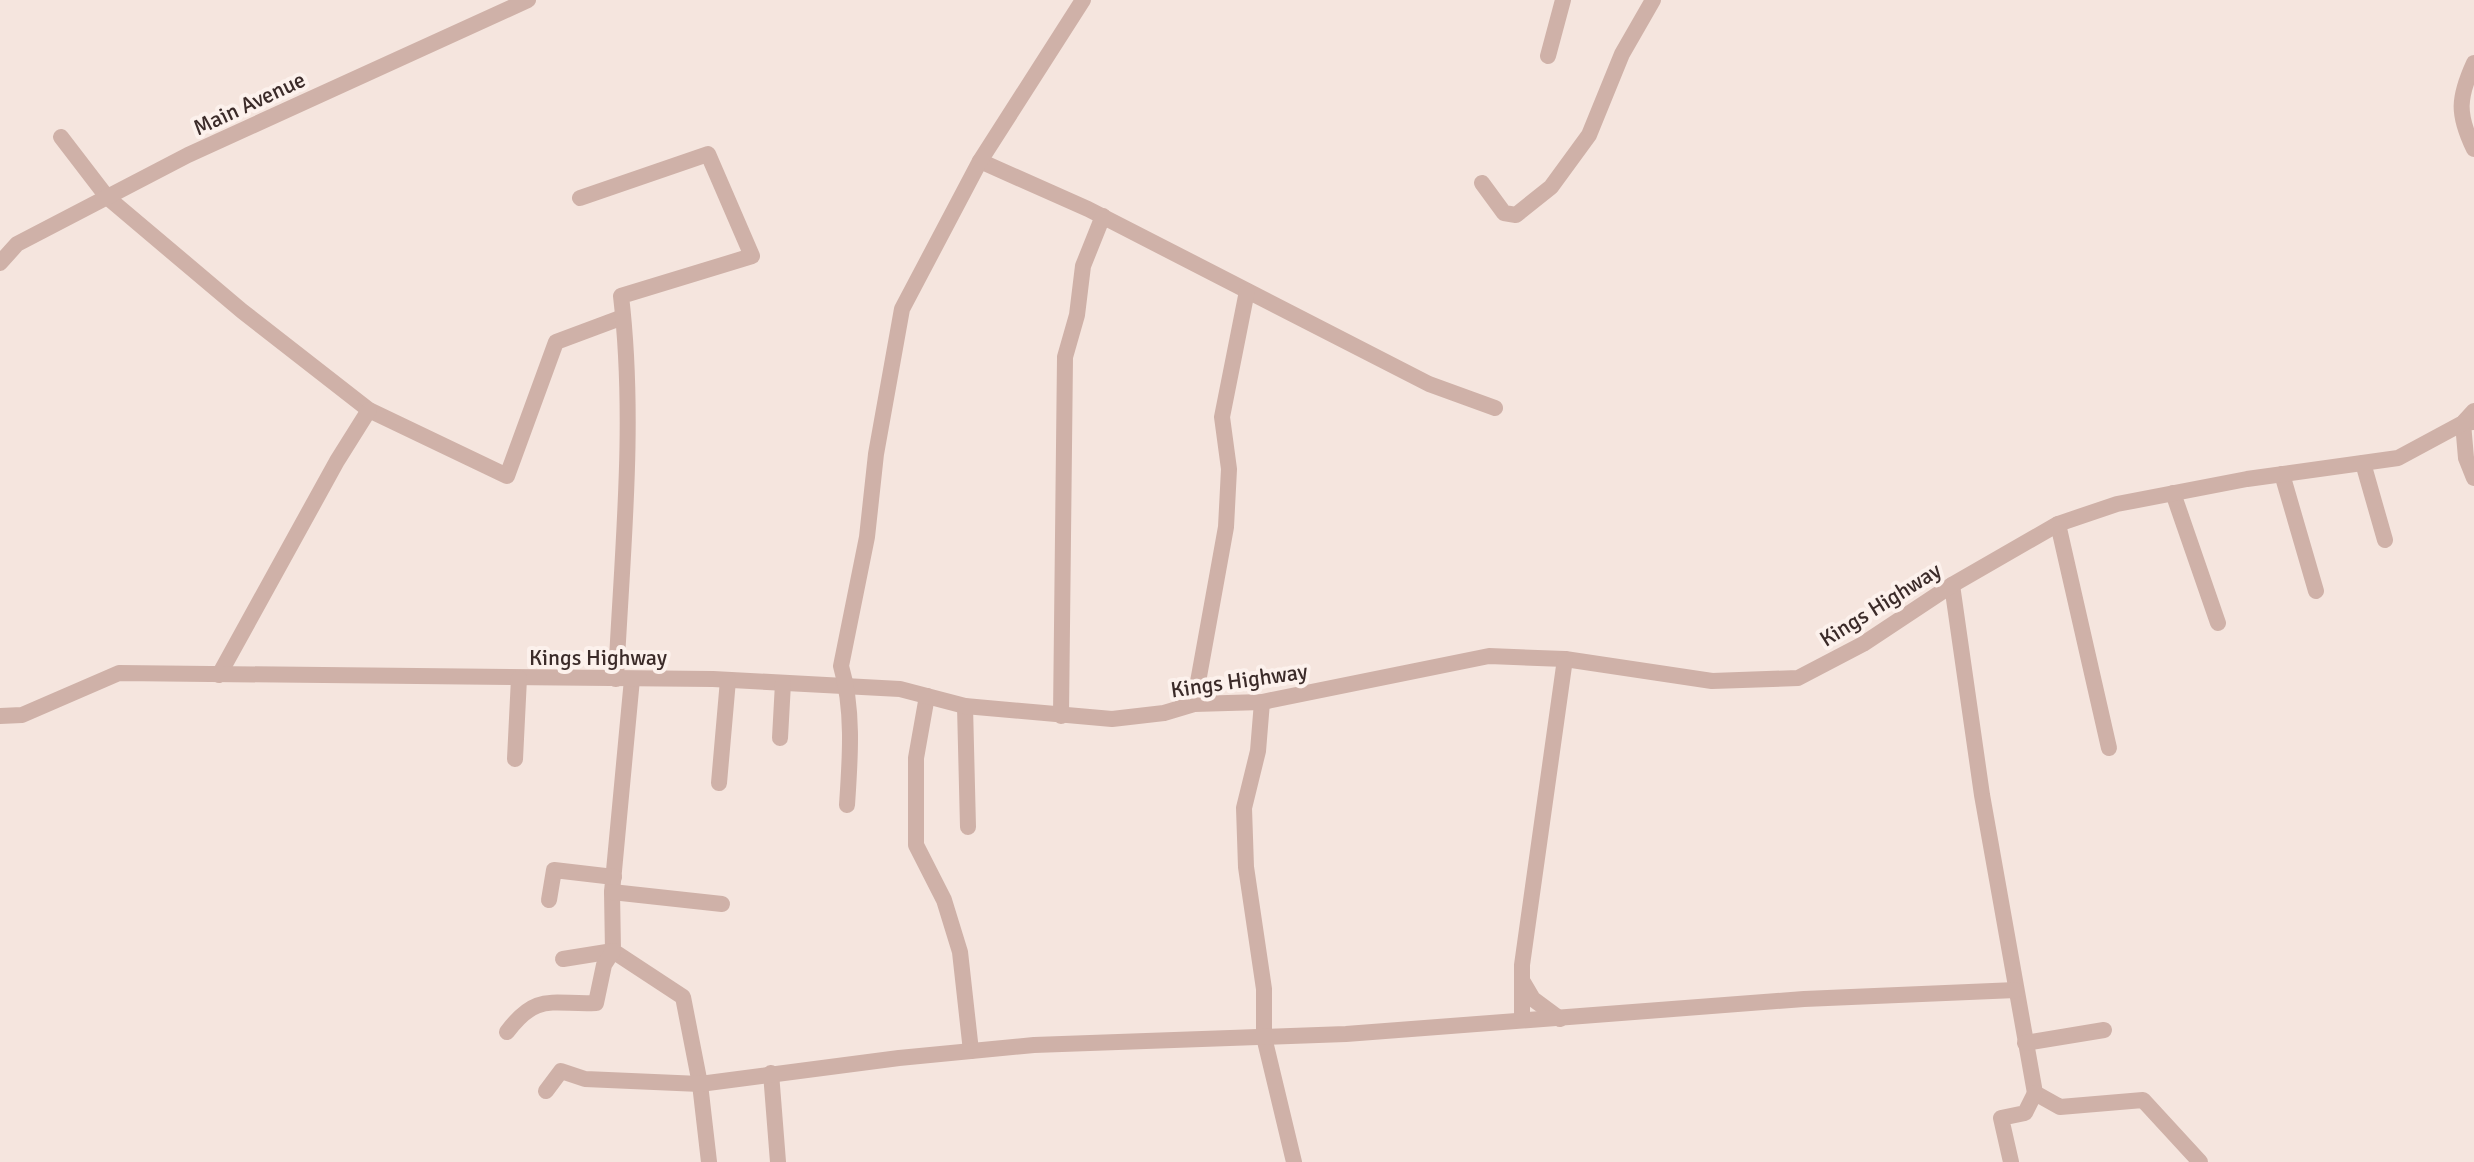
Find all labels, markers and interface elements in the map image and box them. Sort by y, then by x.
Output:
street label: Main Avenue [189,66,310,141]
street label: Kings Highway [1815,556,1947,652]
street label: Kings Highway [529,644,668,671]
street label: Kings Highway [1169,657,1310,703]

